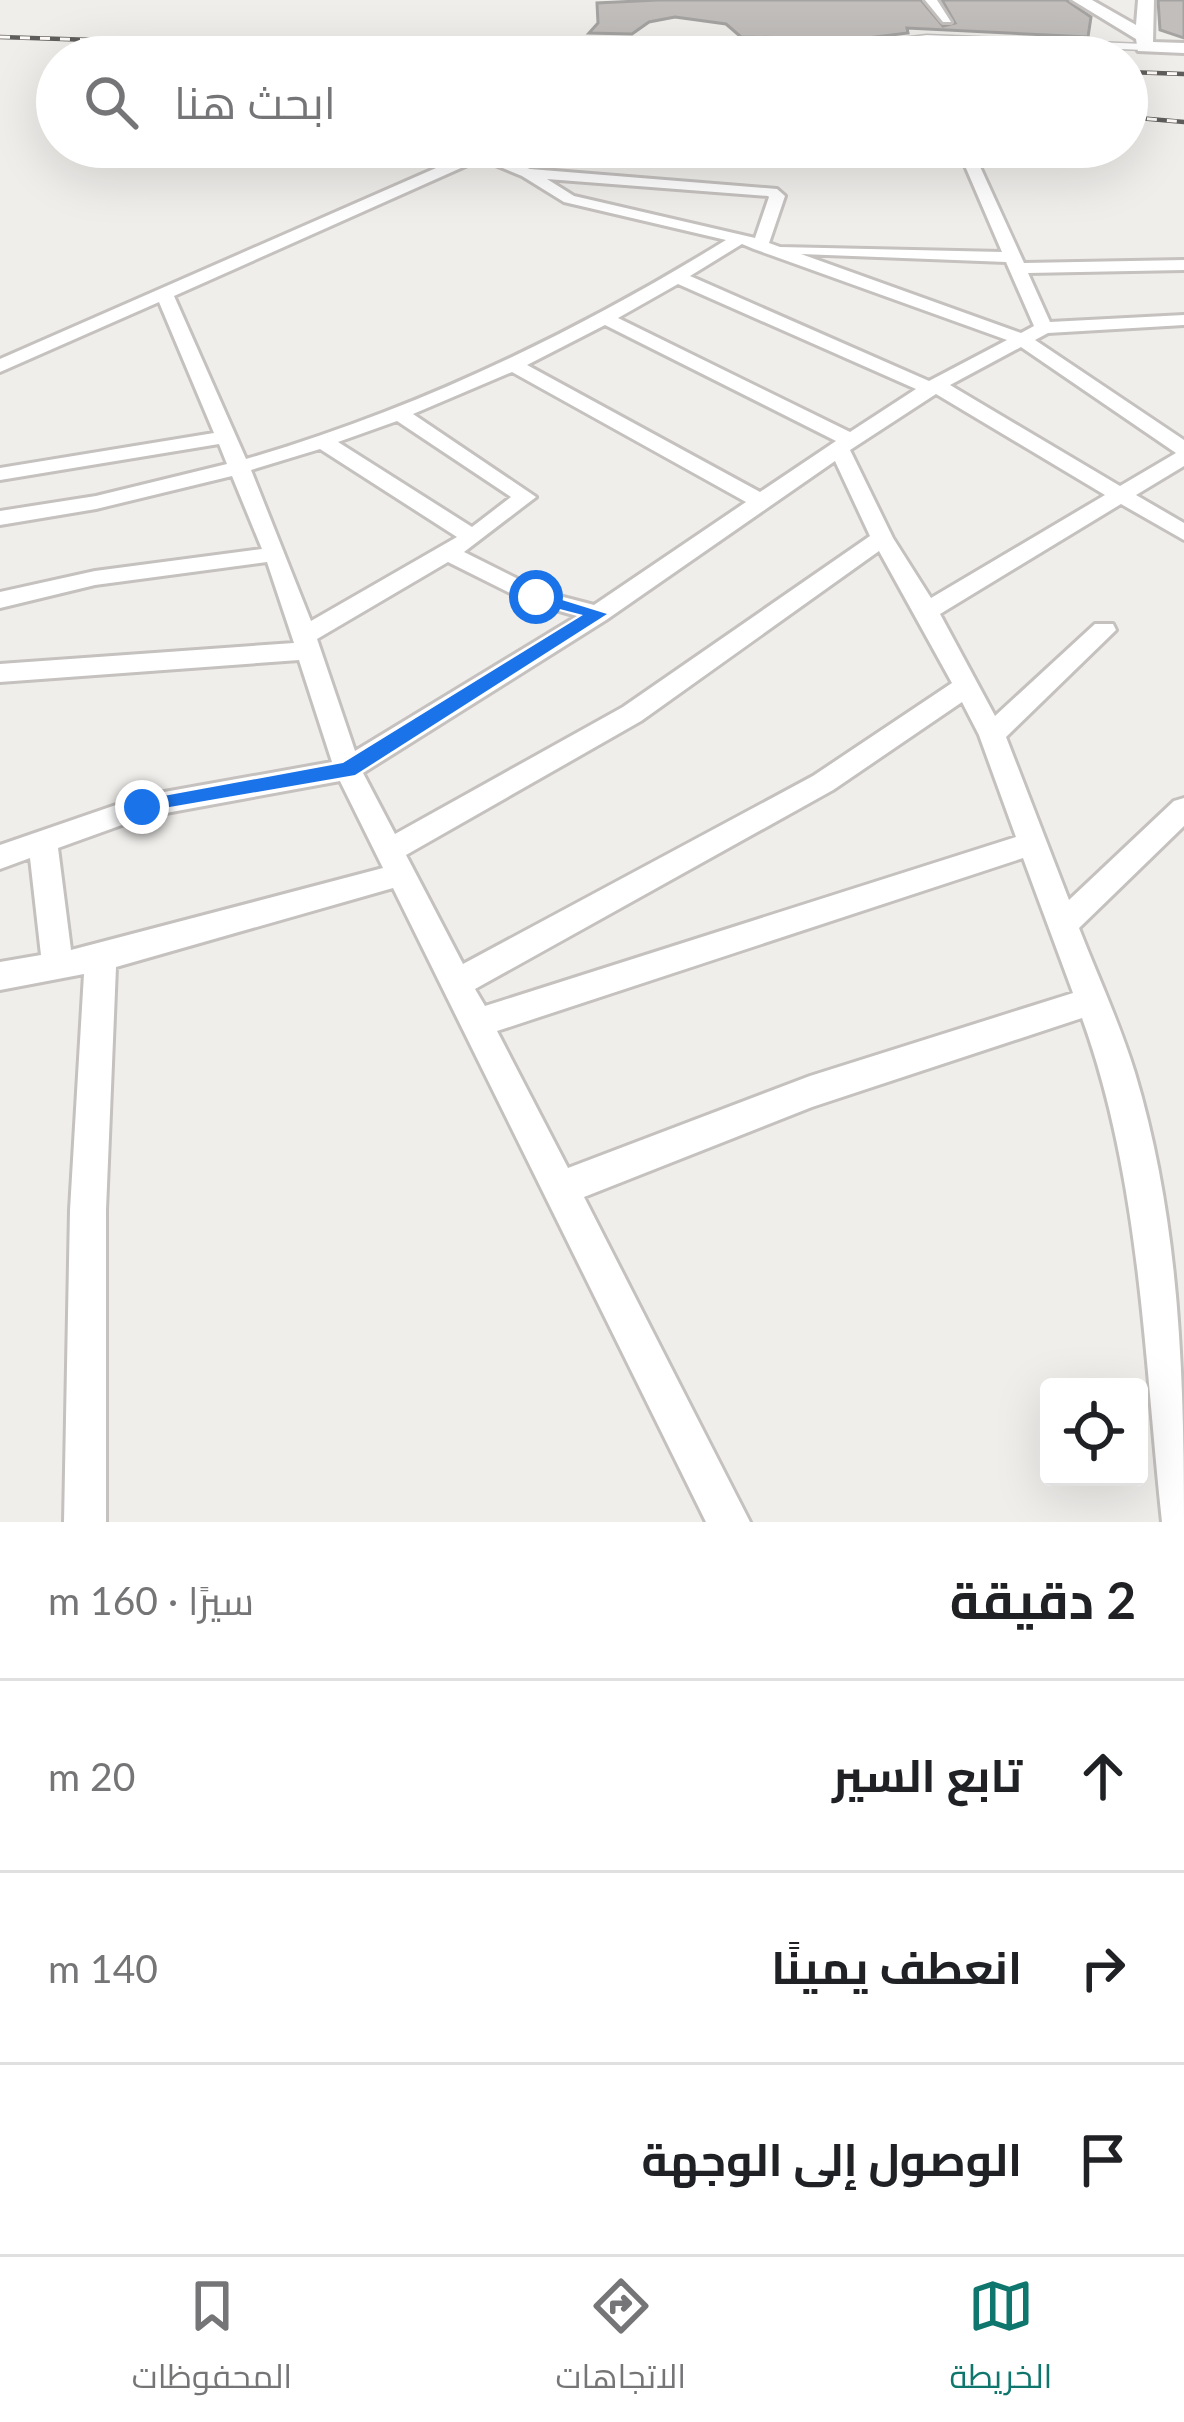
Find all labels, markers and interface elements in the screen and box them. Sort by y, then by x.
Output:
search box [36,36,1148,168]
icon: search [78,69,144,135]
text: ابحث هنا [174,75,336,129]
route start [509,570,563,624]
route end [115,780,169,834]
map controls [1040,1378,1148,1486]
button: locate [1040,1378,1148,1486]
text: 2 دقيقة [950,1569,1136,1630]
text: سيرًا · 160 m [48,1577,254,1623]
icon: ahead [1070,1743,1136,1809]
text: تابع السير [832,1748,1022,1802]
text: 20 m [48,1753,135,1799]
icon: right [1070,1935,1136,2001]
text: انعطف يمينًا [771,1940,1022,1994]
text: 140 m [48,1945,158,1991]
icon: arrive [1070,2127,1136,2193]
text: الوصول إلى الوجهة [642,2132,1022,2186]
tab: المحفوظات [132,2273,292,2407]
tab: الاتجاهات [556,2273,686,2407]
tab: الخريطة [949,2273,1052,2407]

